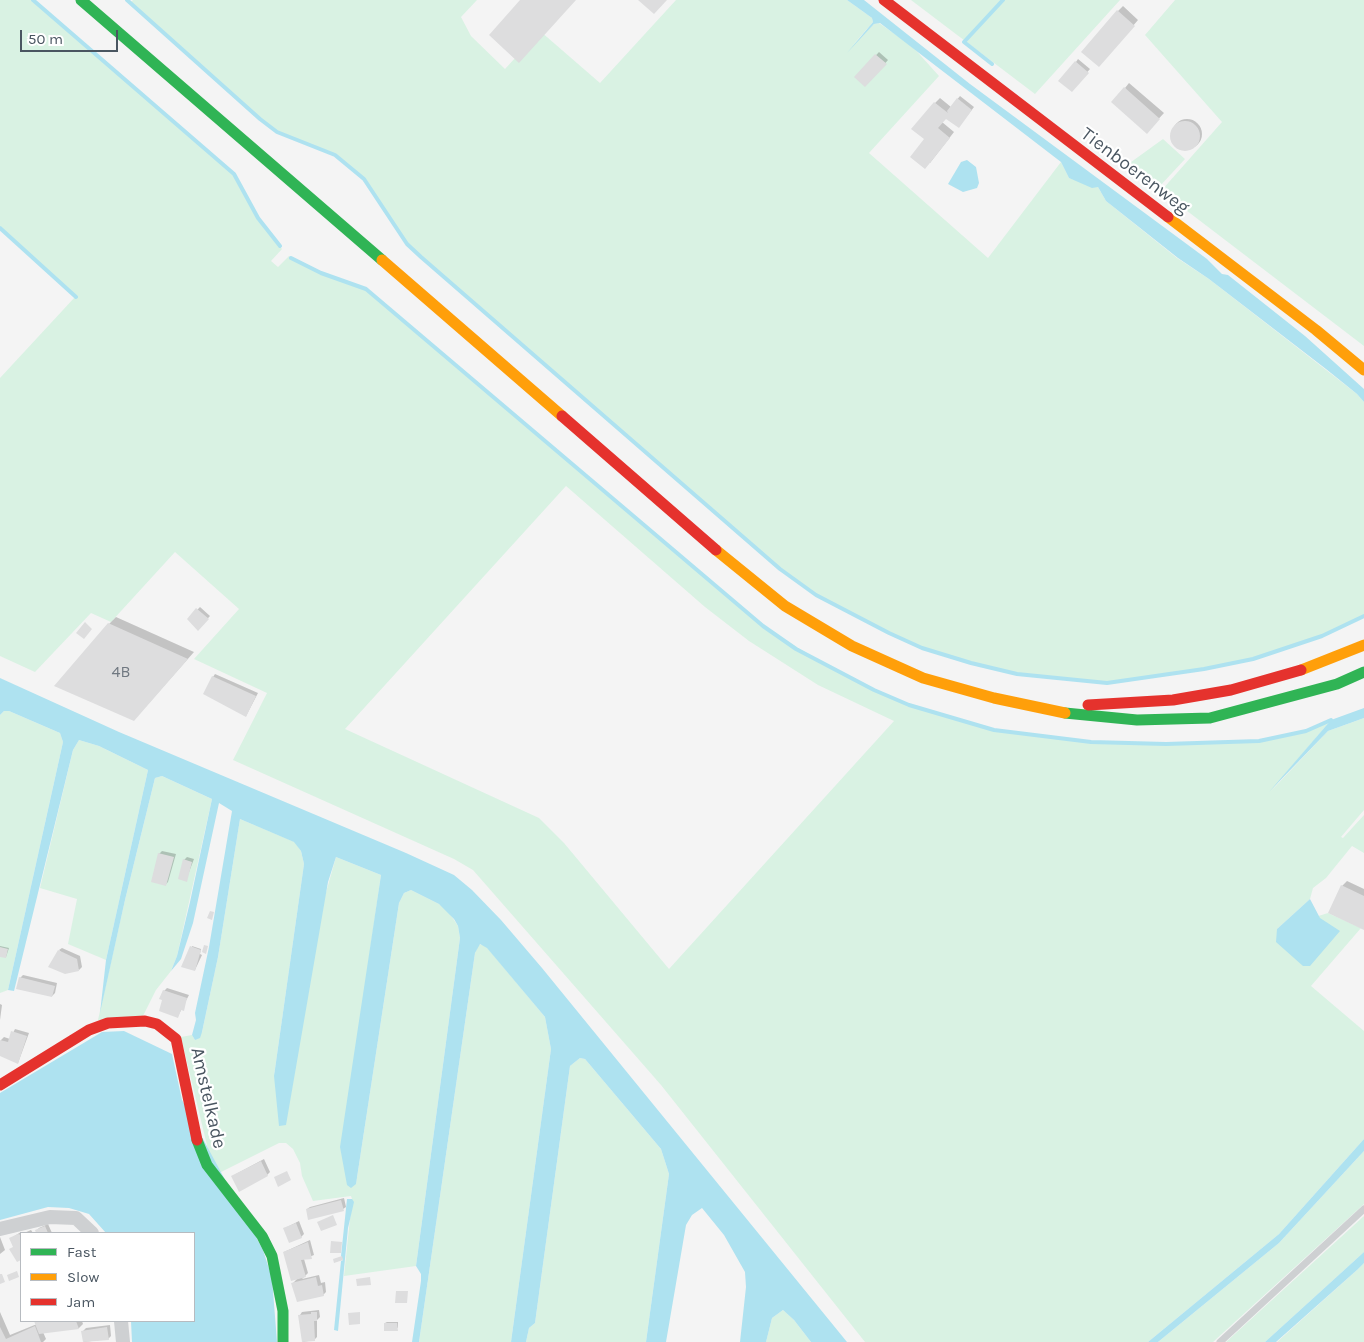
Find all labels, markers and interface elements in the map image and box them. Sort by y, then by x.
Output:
scale bar [22,20,120,52]
text: 50 m [28,30,63,48]
street label: Tienboerenweg [1076,123,1194,219]
house number: 4B [112,662,130,682]
street label: Amstelkade [185,1045,231,1151]
legend [20,1232,195,1322]
text: Fast [67,1243,96,1261]
text: Slow [67,1268,99,1286]
text: Jam [67,1293,95,1311]

